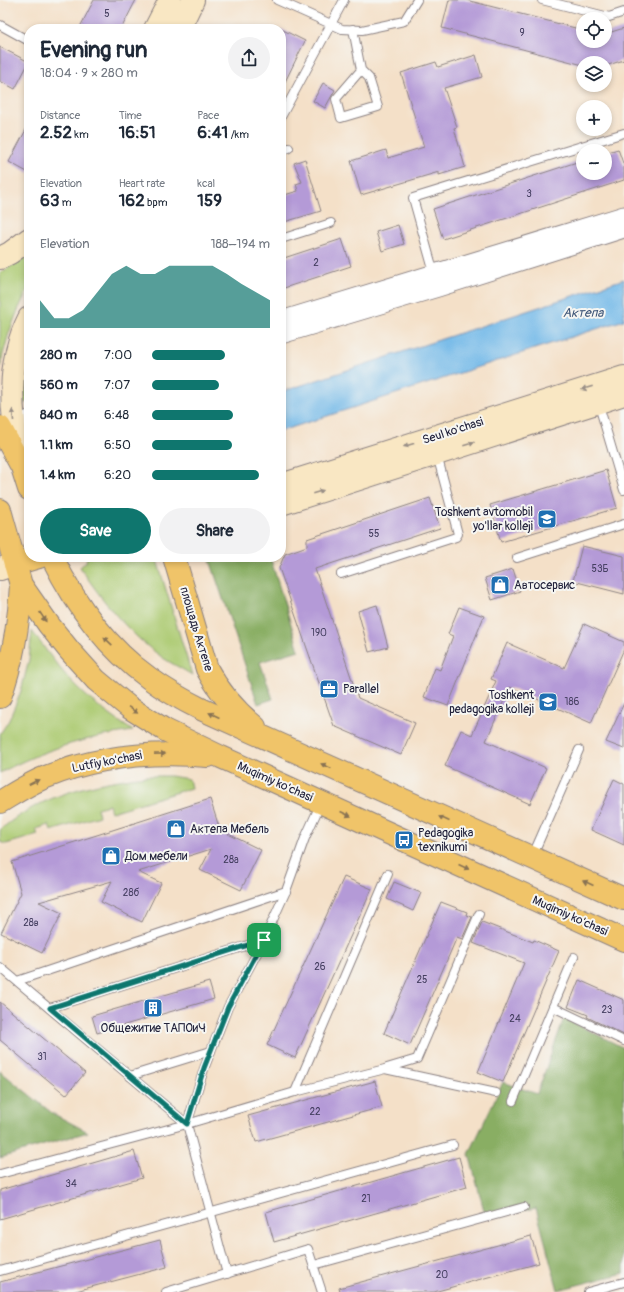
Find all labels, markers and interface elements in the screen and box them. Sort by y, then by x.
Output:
house number: 5 [104,8,110,20]
map controls [576,12,612,180]
button: locate [576,12,612,48]
house number: 9 [519,27,525,39]
text: Evening run [40,36,148,64]
button: share [228,37,270,79]
button: layers [576,56,612,92]
text: 18:04 · 9 × 280 m [40,65,138,81]
button: + [576,100,612,136]
text: Distance [40,109,80,122]
text: Time [119,109,142,122]
text: Pace [197,109,219,122]
text: 2.52 [40,122,72,143]
text: 16:51 [119,122,156,143]
text: 6:41 [197,122,228,143]
text: km [72,128,89,141]
text: /km [228,128,249,141]
button: − [576,144,612,180]
text: Elevation [40,177,82,190]
text: Heart rate [119,177,165,190]
text: kcal [197,177,215,190]
house number: 3 [526,188,532,200]
text: 63 [40,190,59,211]
text: 162 [119,190,145,211]
text: 159 [197,190,222,211]
text: m [59,196,72,209]
text: bpm [145,196,167,209]
text: Elevation [40,236,90,252]
text: 188–194 m [210,236,270,252]
house number: 2 [313,257,319,269]
water label: Актепа [563,305,604,321]
text: 280 m [40,347,77,363]
text: 7:00 [104,347,132,363]
text: 560 m [40,377,78,393]
text: 7:07 [104,377,130,393]
one-way arrow [580,386,592,392]
text: 840 m [40,407,77,423]
text: 6:48 [104,407,129,423]
one-way arrow [10,408,16,421]
street label: Seul ko'chasi [421,414,485,448]
text: 1.1 km [40,437,73,453]
text: 6:50 [104,437,131,453]
one-way arrow [463,441,475,447]
one-way arrow [403,442,415,448]
text: 1.4 km [40,467,75,483]
text: 6:20 [104,467,131,483]
one-way arrow [312,489,324,495]
place label: Toshkent avtomobil yo'llar kolleji [435,505,533,534]
button: Save [40,508,151,554]
button: Share [159,508,270,554]
school or university icon: Toshkent avtomobil yo'llar kolleji [536,508,558,530]
house number: 55 [369,528,379,540]
house number: 53Б [592,563,609,575]
shop icon: Автосервис [489,574,511,596]
place label: Автосервис [514,578,575,593]
street label: площадь Актепе [176,585,216,673]
one-way arrow [39,611,47,622]
house number: 190 [311,627,327,639]
one-way arrow [103,636,113,646]
office icon: Parallel [318,678,340,700]
place label: Parallel [343,682,379,697]
place label: Toshkent pedagogika kolleji [449,688,534,717]
school or university icon: Toshkent pedagogika kolleji [537,691,559,713]
house number: 186 [565,696,580,708]
one-way arrow [128,706,138,714]
one-way arrow [208,712,219,718]
street label: Lutfiy ko'chasi [71,748,143,776]
one-way arrow [154,751,167,757]
street label: Muqimiy ko'chasi [235,759,315,805]
one-way arrow [319,762,331,768]
one-way arrow [28,779,40,785]
one-way arrow [340,811,352,817]
one-way arrow [439,816,450,822]
shop icon: Актепа Мебель [165,818,187,840]
place label: Актепа Мебель [190,822,269,837]
place label: Pedagogika texnikumi [417,826,474,855]
bus stop icon: Pedagogika texnikumi [393,829,415,851]
shop icon: Дом мебели [100,845,122,867]
place label: Дом мебели [124,849,188,864]
house number: 28а [223,854,239,866]
one-way arrow [458,864,470,870]
one-way arrow [583,880,594,886]
house number: 28б [123,887,139,899]
street label: Muqimiy ko'chasi [530,893,610,939]
house number: 28в [23,917,39,929]
pin [247,923,281,957]
icon: arrive [253,929,275,951]
house number: 26 [314,961,326,973]
house number: 25 [416,974,428,986]
building icon: Общежитие ТАПОиЧ [142,997,164,1019]
house number: 23 [602,1004,613,1016]
house number: 24 [509,1013,521,1025]
place label: Общежитие ТАПОиЧ [101,1021,206,1036]
house number: 31 [37,1051,47,1063]
house number: 22 [309,1106,321,1118]
house number: 34 [65,1178,77,1190]
house number: 21 [361,1193,371,1205]
house number: 20 [436,1269,448,1281]

